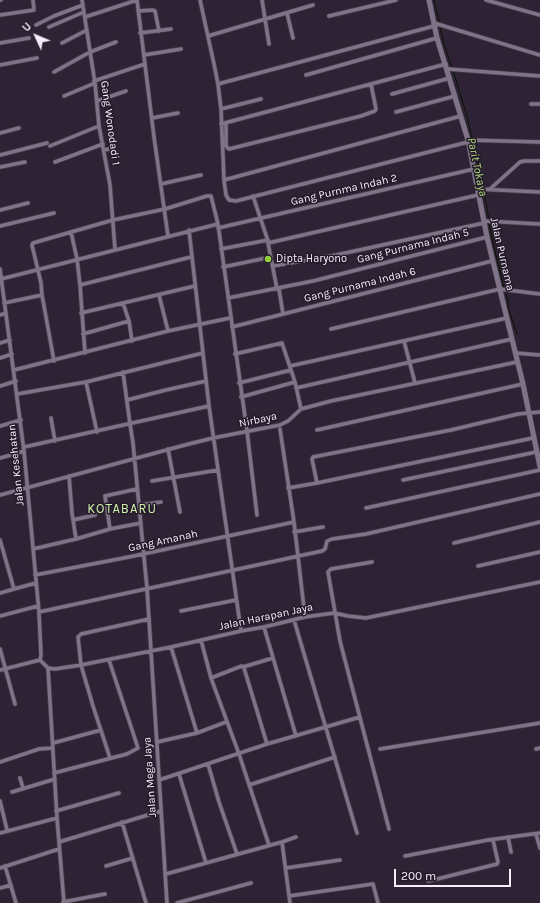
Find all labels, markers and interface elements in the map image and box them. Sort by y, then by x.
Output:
north arrow [16,16,56,56]
text: U [20,20,34,35]
street label: Gang Wonodadi 1 [98,80,122,166]
water label: Parit Tokaya [464,136,490,198]
street label: Gang Purnma Indah 2 [289,171,399,209]
street label: Jalan Purnama [487,216,517,292]
street label: Gang Purnama Indah 5 [356,226,470,266]
place label: Dipta Haryono [276,252,347,266]
marker: Dipta Haryono [263,254,273,264]
street label: Gang Purnama Indah 6 [303,265,417,305]
street label: Nirbaya [238,410,278,430]
street label: Jalan Kesehatan [5,423,27,507]
district label: KOTABARU [87,501,157,517]
street label: Gang Amanah [127,527,199,555]
street label: Jalan Harapan Jaya [218,601,314,633]
street label: Jalan Mega Jaya [141,736,159,818]
scale bar [396,861,513,887]
text: 200 m [401,869,436,883]

